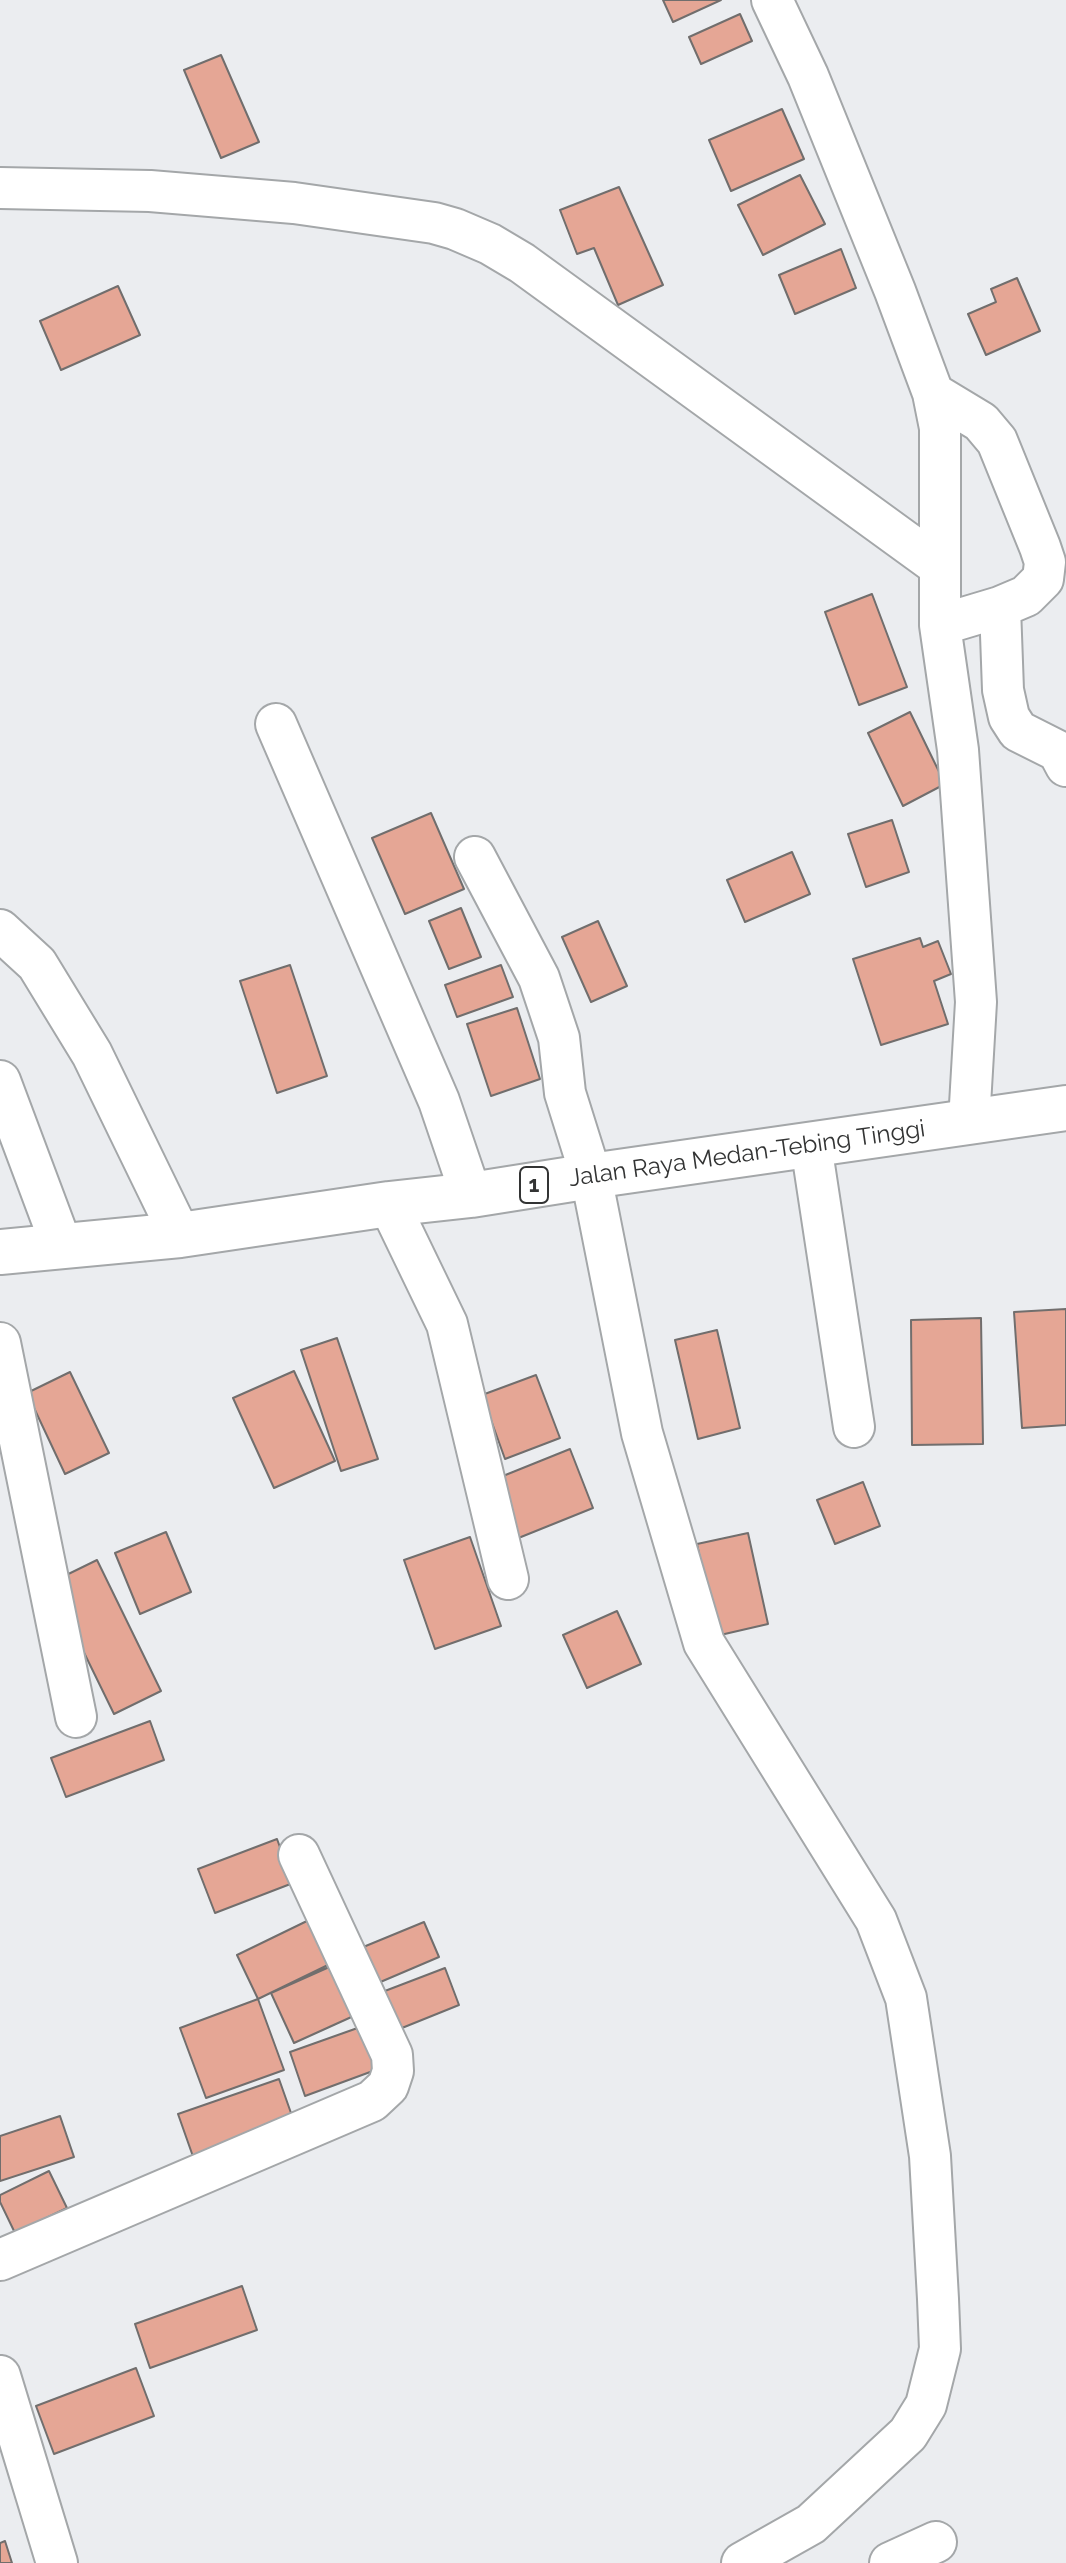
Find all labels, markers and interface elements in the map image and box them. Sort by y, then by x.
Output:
street label: Jalan Raya Medan-Tebing Tinggi [567,1115,927,1193]
road number: 1 [520,1167,548,1203]

